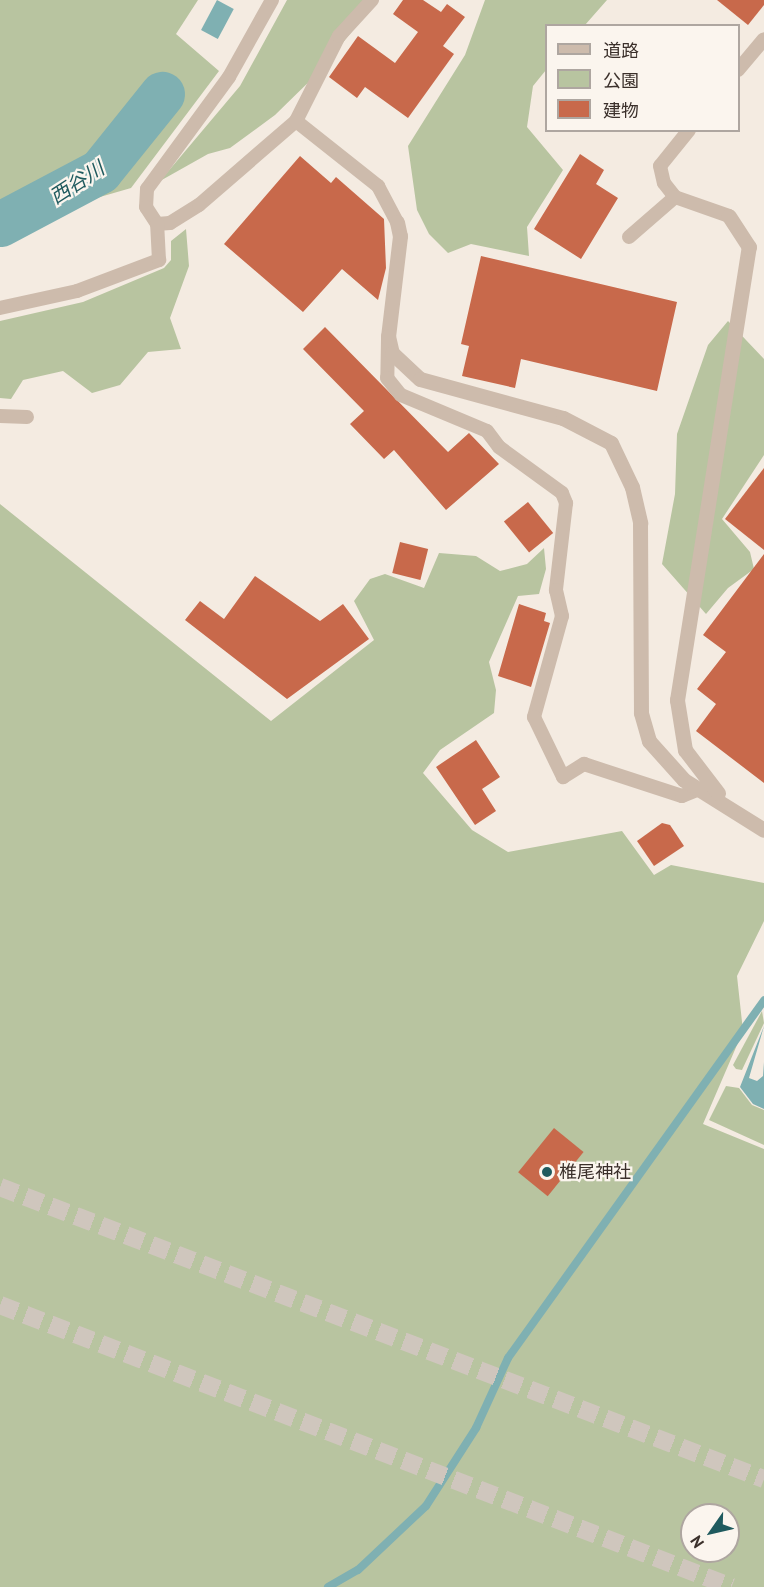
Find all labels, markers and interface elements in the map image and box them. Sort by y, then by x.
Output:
legend [545,24,740,132]
text: 道路 [603,39,639,62]
text: 公園 [603,69,639,92]
text: 建物 [603,99,639,122]
water label: 西谷川 [45,157,109,209]
place label: 椎尾神社 [559,1161,631,1183]
marker: 椎尾神社 [540,1165,554,1179]
north arrow [680,1503,740,1563]
text: N [686,1532,708,1552]

